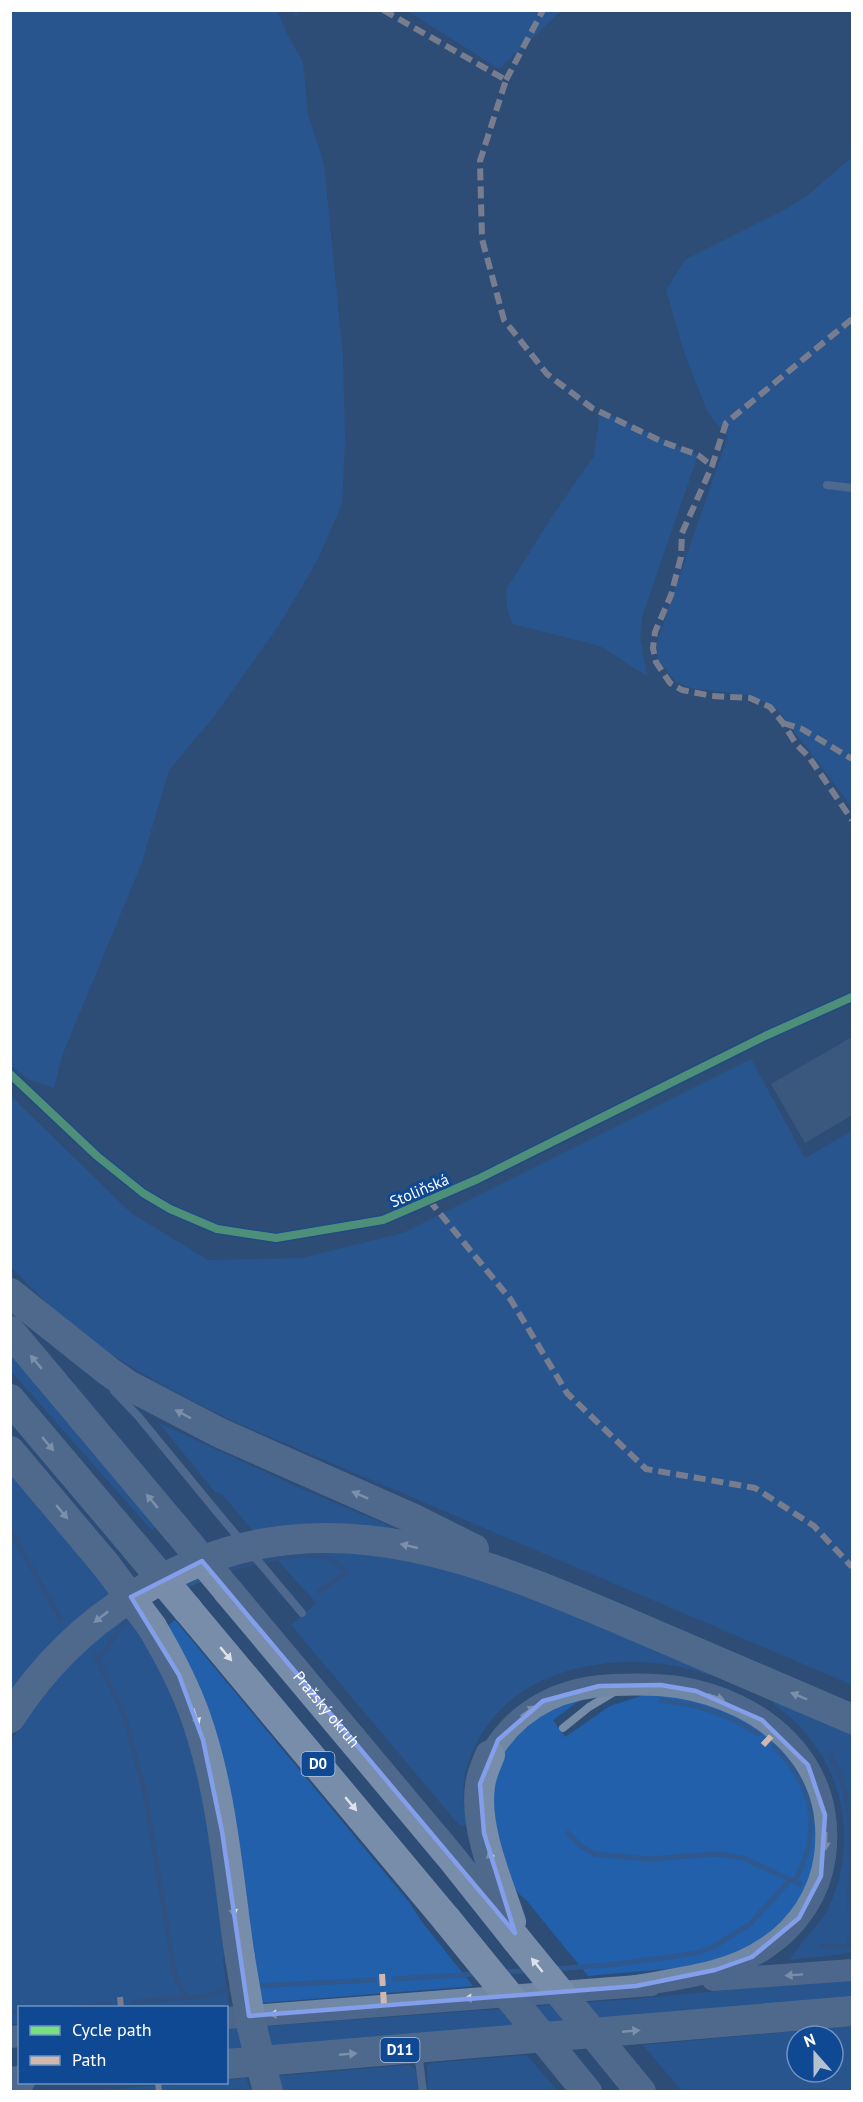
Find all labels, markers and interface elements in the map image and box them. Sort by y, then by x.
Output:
street label: Stoliňská [386,1169,452,1211]
one-way arrow [30,1354,43,1370]
one-way arrow [174,1409,191,1419]
one-way arrow [41,1436,54,1451]
one-way arrow [351,1490,369,1499]
one-way arrow [146,1493,159,1509]
one-way arrow [55,1504,68,1519]
one-way arrow [400,1541,419,1550]
one-way arrow [94,1611,109,1623]
one-way arrow [219,1646,232,1661]
street label: Pražský okruh [289,1667,365,1751]
one-way arrow [789,1691,807,1701]
one-way arrow [707,1693,725,1703]
one-way arrow [520,1705,536,1717]
one-way arrow [191,1708,201,1726]
road number: D0 [302,1752,334,1776]
one-way arrow [344,1796,357,1811]
one-way arrow [821,1831,830,1850]
one-way arrow [486,1850,495,1868]
one-way arrow [229,1899,238,1918]
one-way arrow [531,1957,544,1973]
one-way arrow [785,1970,804,1980]
one-way arrow [463,1993,482,2003]
legend [18,2006,228,2084]
one-way arrow [269,2009,288,2018]
text: Cycle path [72,2018,152,2041]
north arrow [785,2024,845,2084]
one-way arrow [621,2026,640,2036]
text: N [801,2029,818,2051]
road number: D11 [380,2038,420,2062]
text: Path [72,2048,106,2071]
one-way arrow [338,2049,357,2059]

